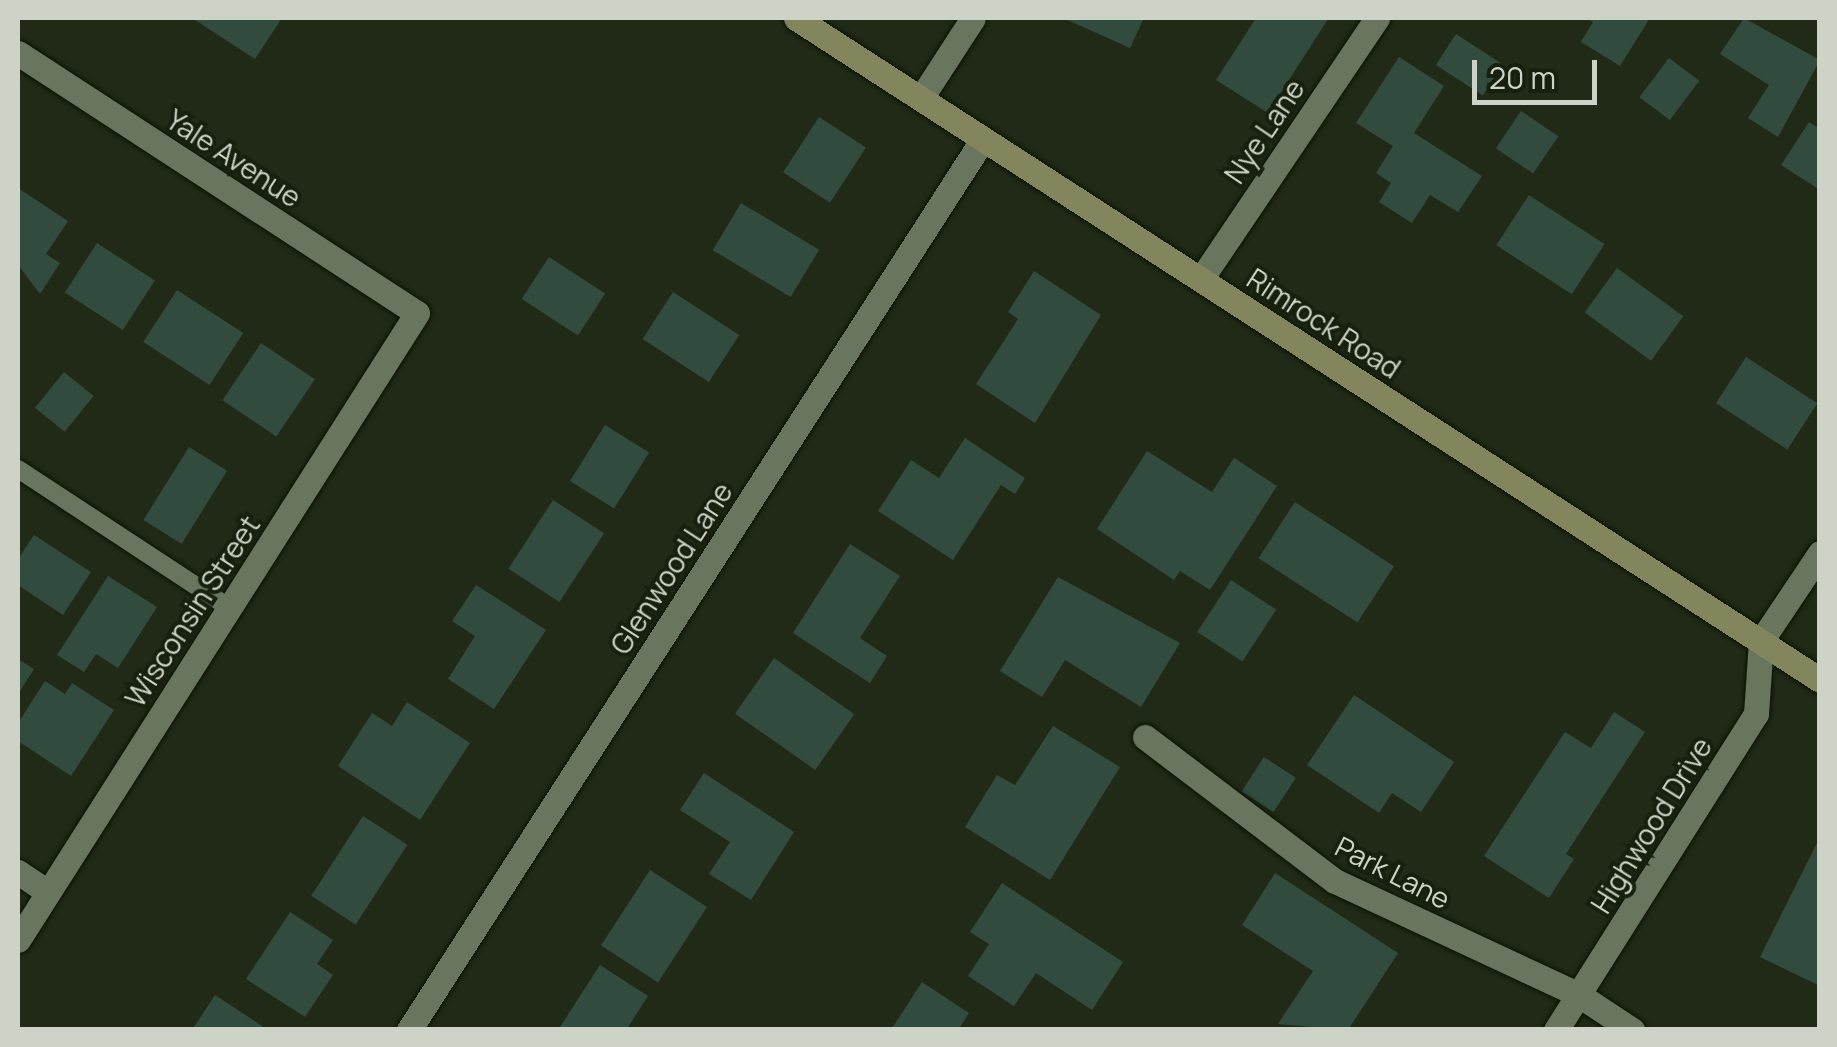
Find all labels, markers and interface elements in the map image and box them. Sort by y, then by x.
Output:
scale bar [1477,40,1602,102]
text: 20 m [1489,57,1556,98]
street label: Nye Lane [1217,73,1311,189]
street label: Yale Avenue [161,102,307,214]
street label: Rimrock Road [1241,261,1407,385]
street label: Glenwood Lane [603,476,739,660]
street label: Wisconsin Street [118,509,266,713]
street label: Highwood Drive [1584,731,1718,919]
street label: Park Lane [1330,829,1456,915]

